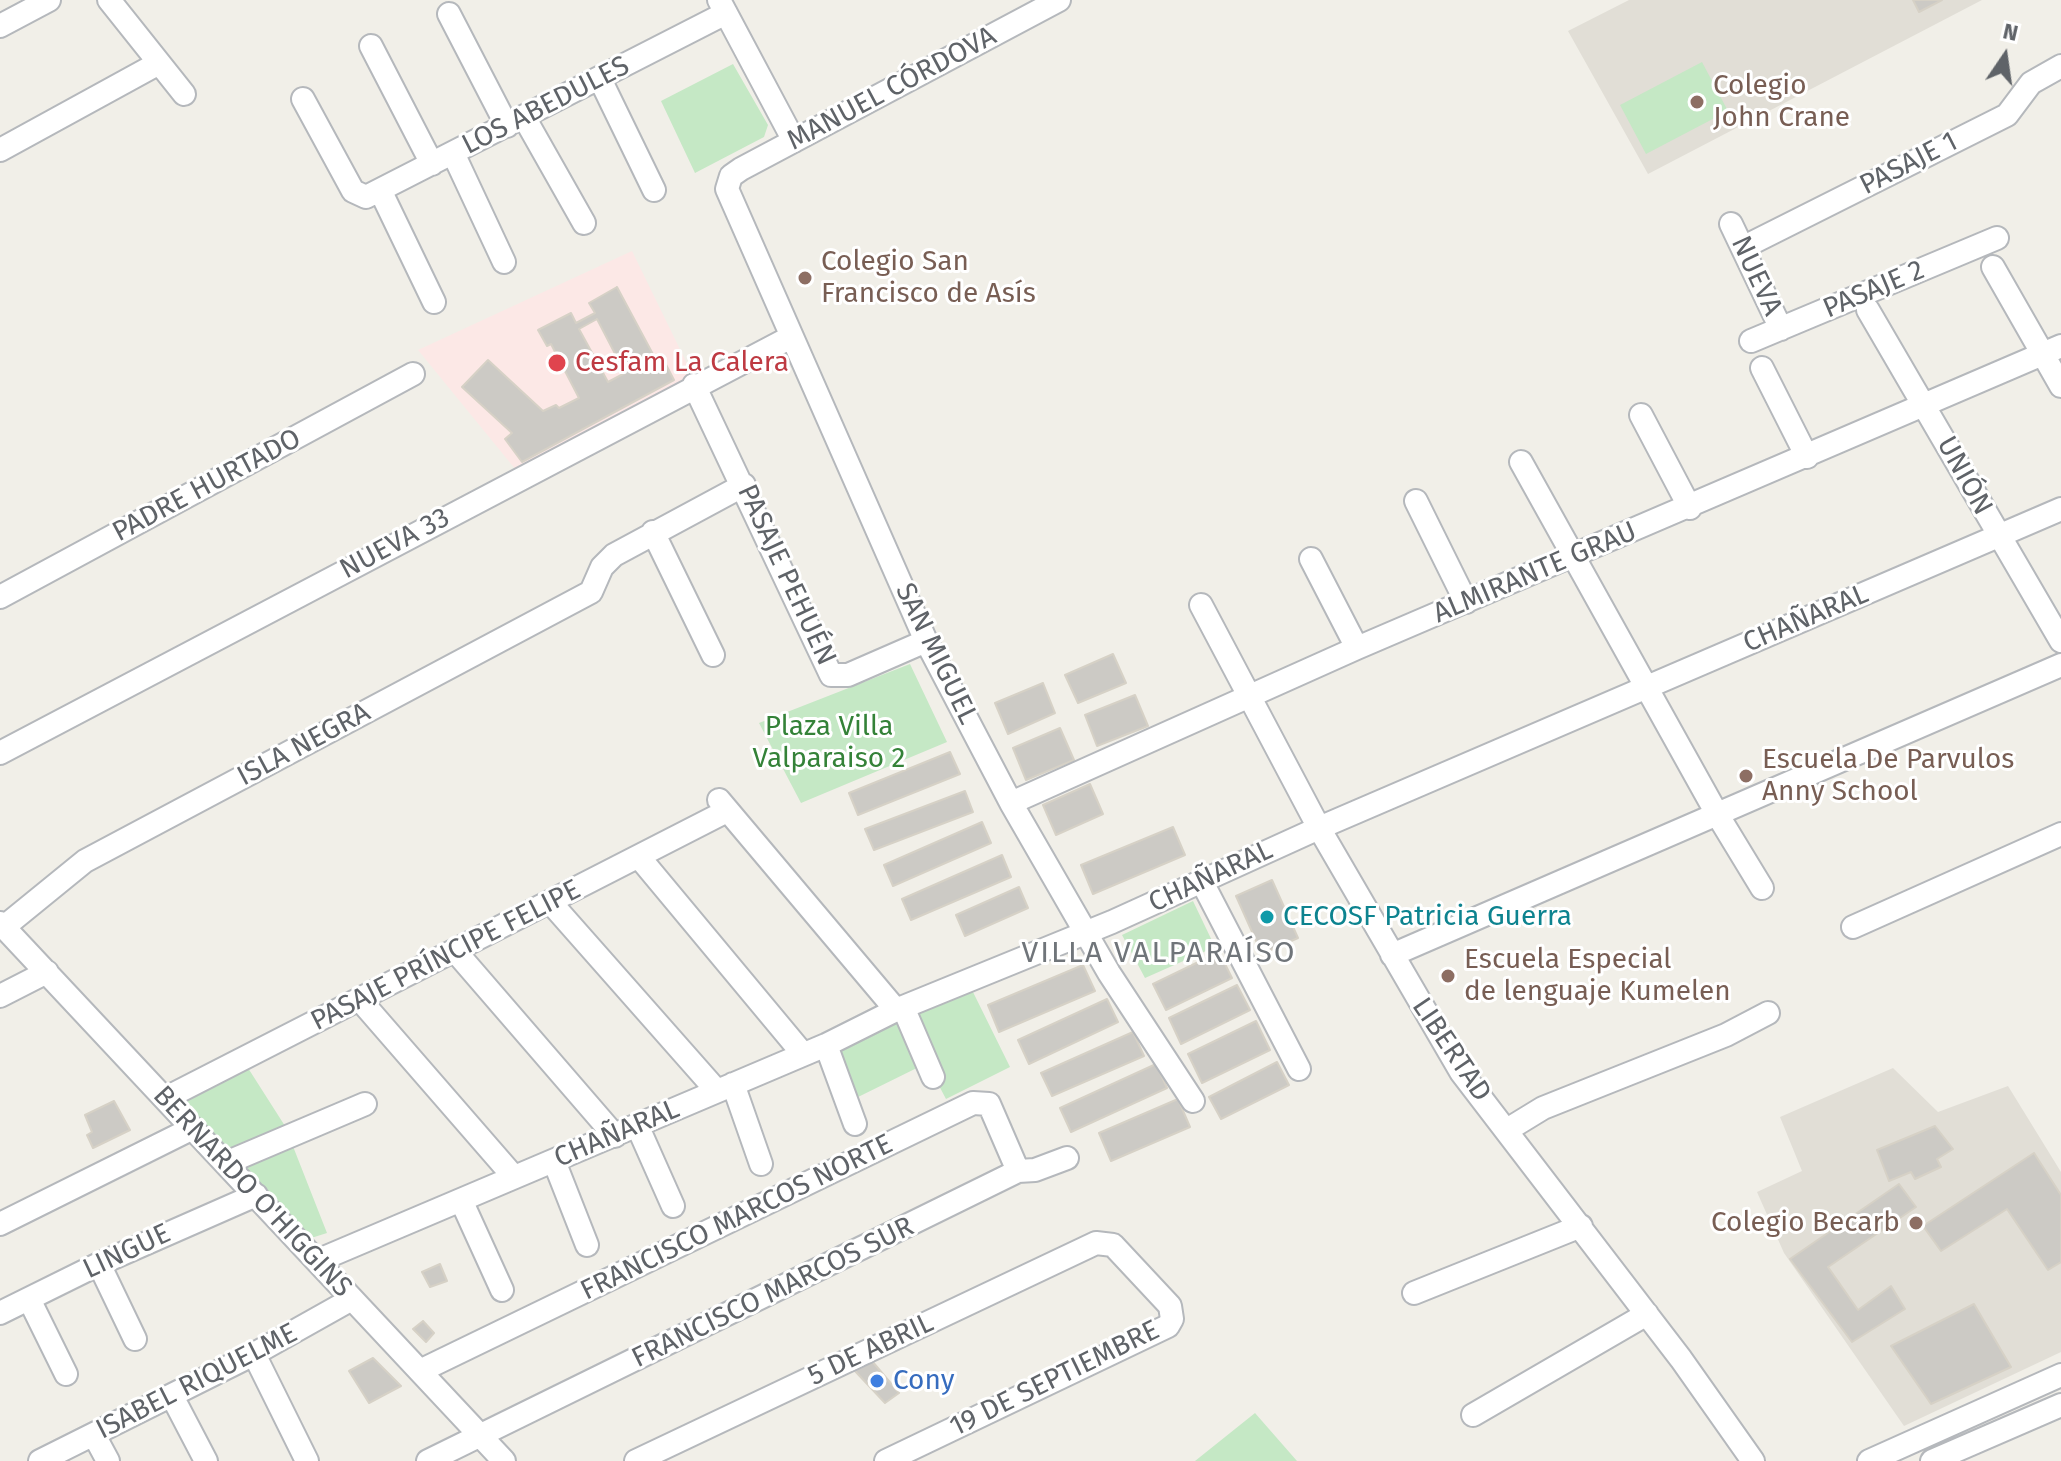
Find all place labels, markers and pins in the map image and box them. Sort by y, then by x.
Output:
place label: Colegio John Crane [1713,69,1850,135]
marker: Colegio John Crane [1688,93,1706,111]
place label: Colegio San Francisco de Asís [821,245,1036,311]
marker: Colegio San Francisco de Asís [796,269,814,287]
place label: Cesfam La Calera [575,346,789,380]
marker: Cesfam La Calera [546,352,568,374]
place label: Escuela De Parvulos Anny School [1762,743,2014,809]
marker: Escuela De Parvulos Anny School [1737,767,1755,785]
place label: CECOSF Patricia Guerra [1283,900,1572,934]
marker: CECOSF Patricia Guerra [1258,908,1276,926]
place label: Escuela Especial de lenguaje Kumelen [1464,943,1731,1009]
marker: Escuela Especial de lenguaje Kumelen [1439,967,1457,985]
place label: Colegio Becarb [1711,1206,1900,1240]
marker: Colegio Becarb [1907,1214,1925,1232]
place label: Cony [893,1364,954,1398]
marker: Cony [868,1372,886,1390]

